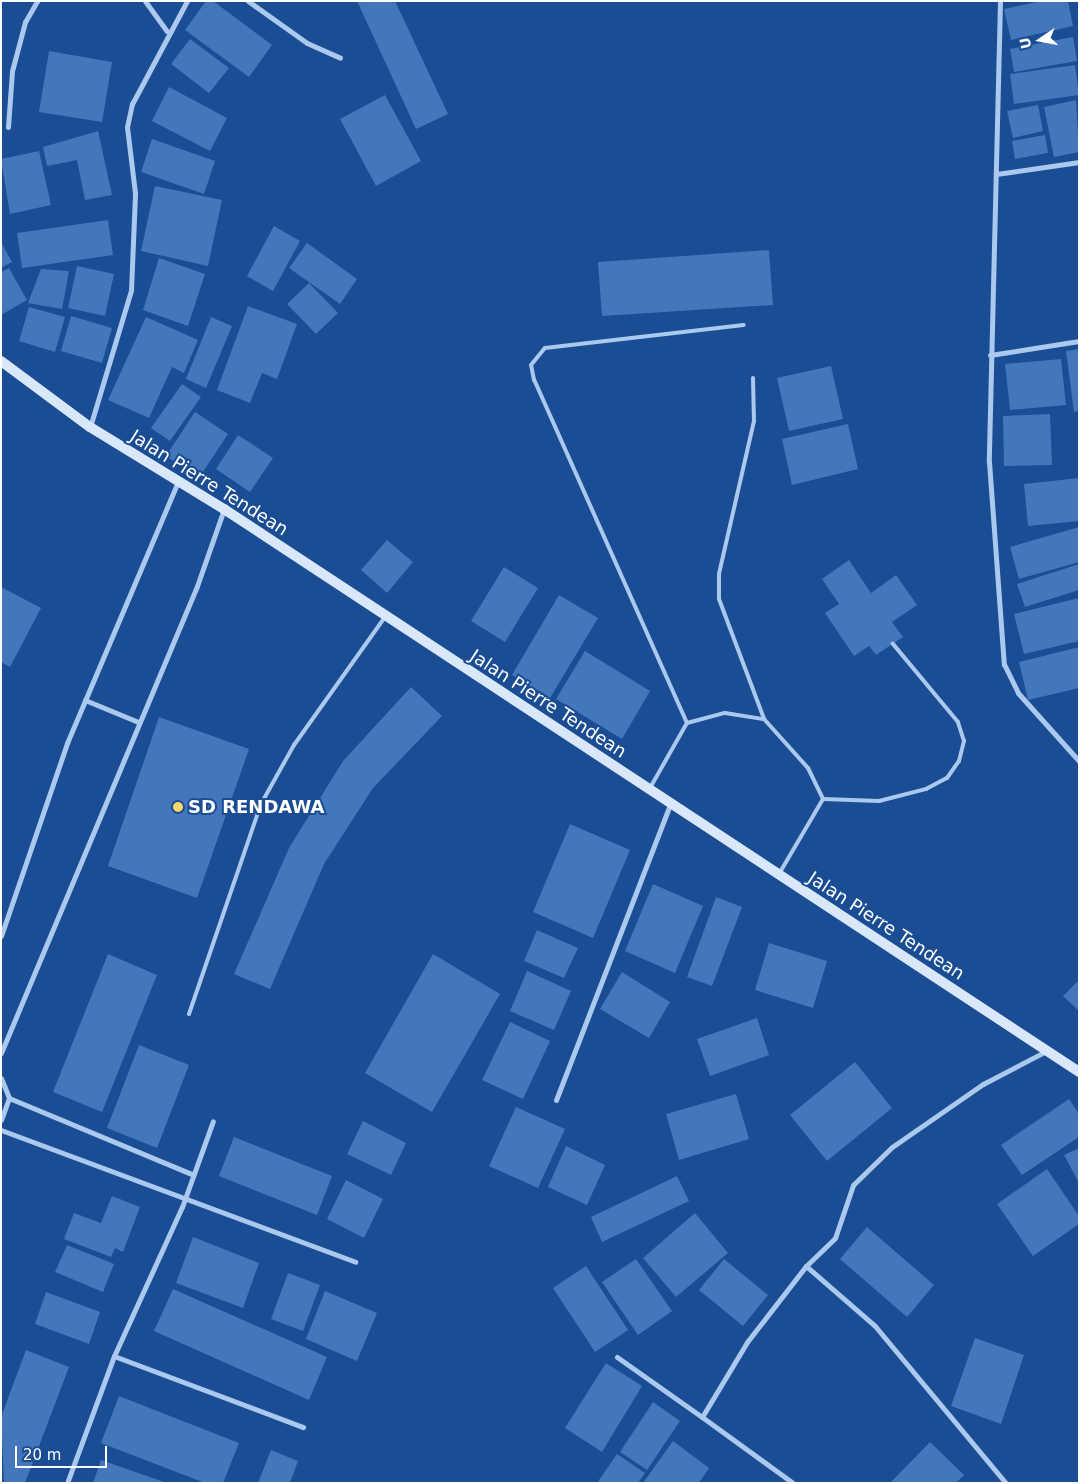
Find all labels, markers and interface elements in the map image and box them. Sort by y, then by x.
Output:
north arrow [1015,15,1065,65]
text: U [1016,36,1034,50]
street label: Jalan Pierre Tendean [126,426,292,540]
street label: Jalan Pierre Tendean [466,645,630,763]
place label: SD RENDAWA [188,796,324,818]
marker: SD RENDAWA [172,801,184,813]
street label: Jalan Pierre Tendean [804,867,968,985]
scale bar [18,1436,110,1468]
text: 20 m [23,1446,61,1464]

